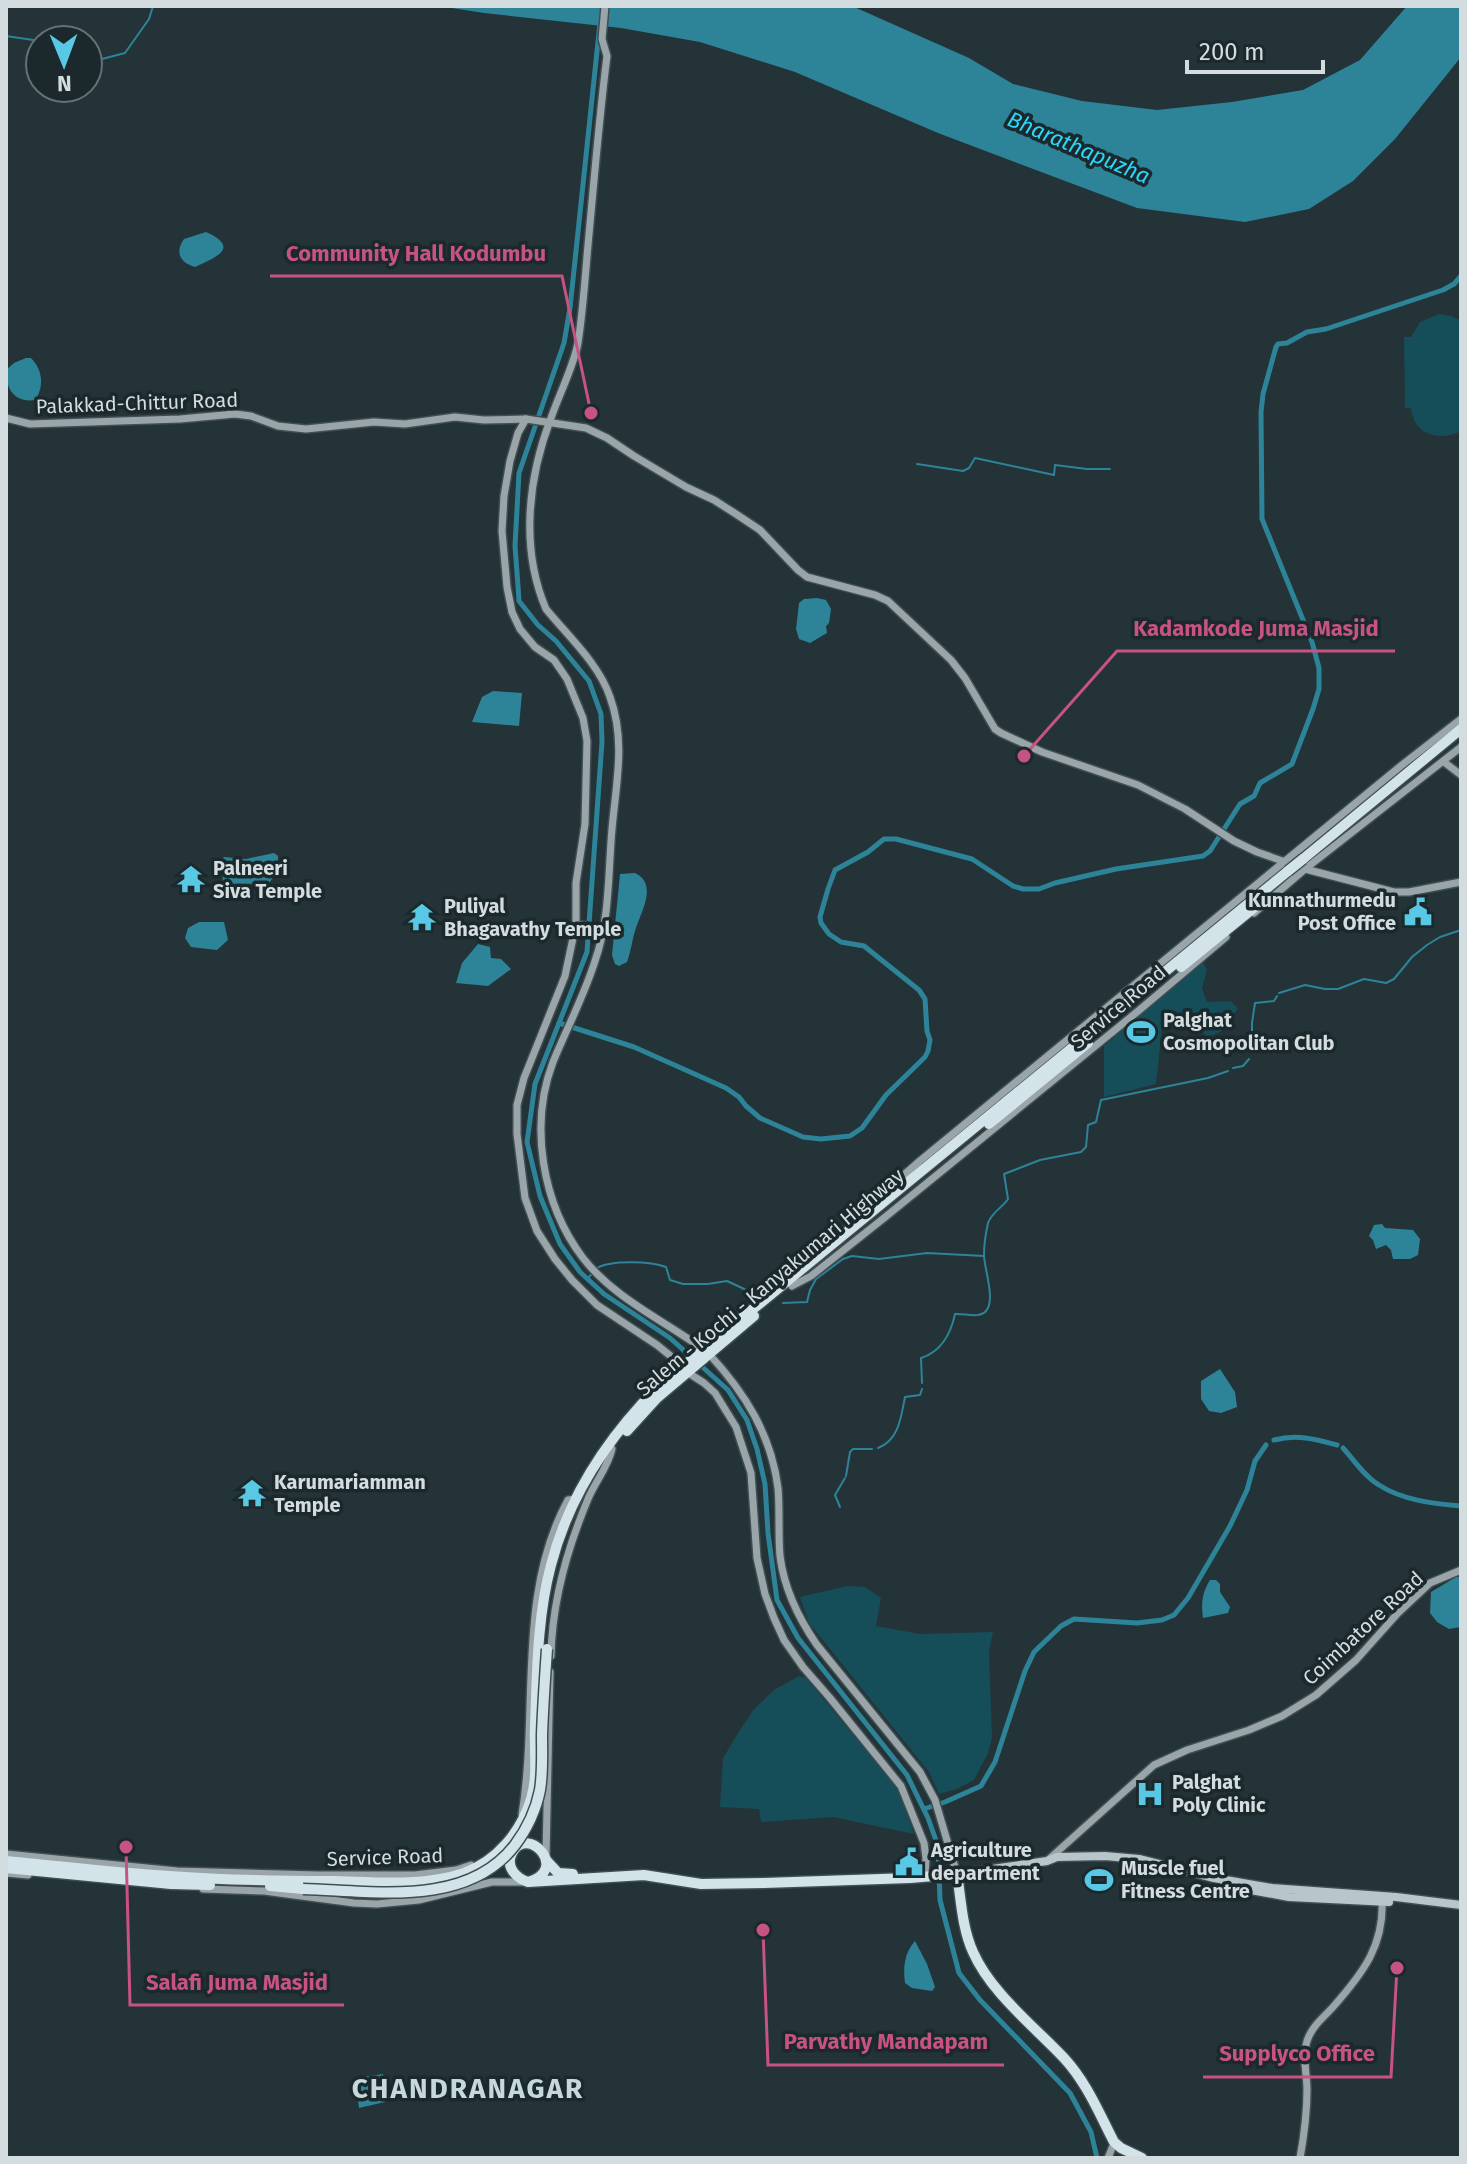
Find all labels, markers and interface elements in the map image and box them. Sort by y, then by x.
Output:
north arrow [24,24,104,104]
scale bar [1187,24,1323,74]
text: 200 m [1199,38,1265,66]
text: N [57,70,72,97]
water label: Bharathapuzha [1004,105,1154,190]
callout: Community Hall Kodumbu [270,230,562,276]
text: Community Hall Kodumbu [286,240,546,267]
street label: Palakkad-Chittur Road [35,387,239,419]
callout: Kadamkode Juma Masjid [1117,605,1395,651]
text: Kadamkode Juma Masjid [1133,615,1379,642]
place label: Palneeri Siva Temple [213,856,322,903]
temple icon: Palneeri Siva Temple [176,864,206,894]
place label: Kunnathurmedu Post Office [1248,888,1396,935]
place label: Puliyal Bhagavathy Temple [444,894,621,941]
public building icon: Kunnathurmedu Post Office [1403,897,1433,927]
temple icon: Puliyal Bhagavathy Temple [407,902,437,932]
street label: Service Road [1066,960,1170,1054]
place label: Palghat Cosmopolitan Club [1163,1008,1335,1055]
sports icon: Palghat Cosmopolitan Club [1126,1017,1156,1047]
street label: Salem - Kochi - Kanyakumari Highway [631,1163,909,1401]
place label: Karumariamman Temple [274,1470,426,1517]
temple icon: Karumariamman Temple [237,1478,267,1508]
street label: Coimbatore Road [1298,1566,1428,1690]
place label: Palghat Poly Clinic [1172,1770,1266,1817]
hospital icon: Palghat Poly Clinic [1135,1779,1165,1809]
place label: Agriculture department [930,1838,1040,1885]
street label: Service Road [326,1843,444,1871]
public building icon: Agriculture department [894,1847,924,1877]
place label: Muscle fuel Fitness Centre [1121,1856,1250,1903]
sports icon: Muscle fuel Fitness Centre [1084,1865,1114,1895]
callout: Salafi Juma Masjid [130,1959,344,2005]
text: Salafi Juma Masjid [146,1969,328,1996]
callout: Parvathy Mandapam [768,2019,1004,2065]
text: Parvathy Mandapam [784,2028,988,2055]
callout: Supplyco Office [1203,2031,1391,2077]
text: Supplyco Office [1219,2040,1375,2067]
district label: CHANDRANAGAR [352,2072,584,2105]

